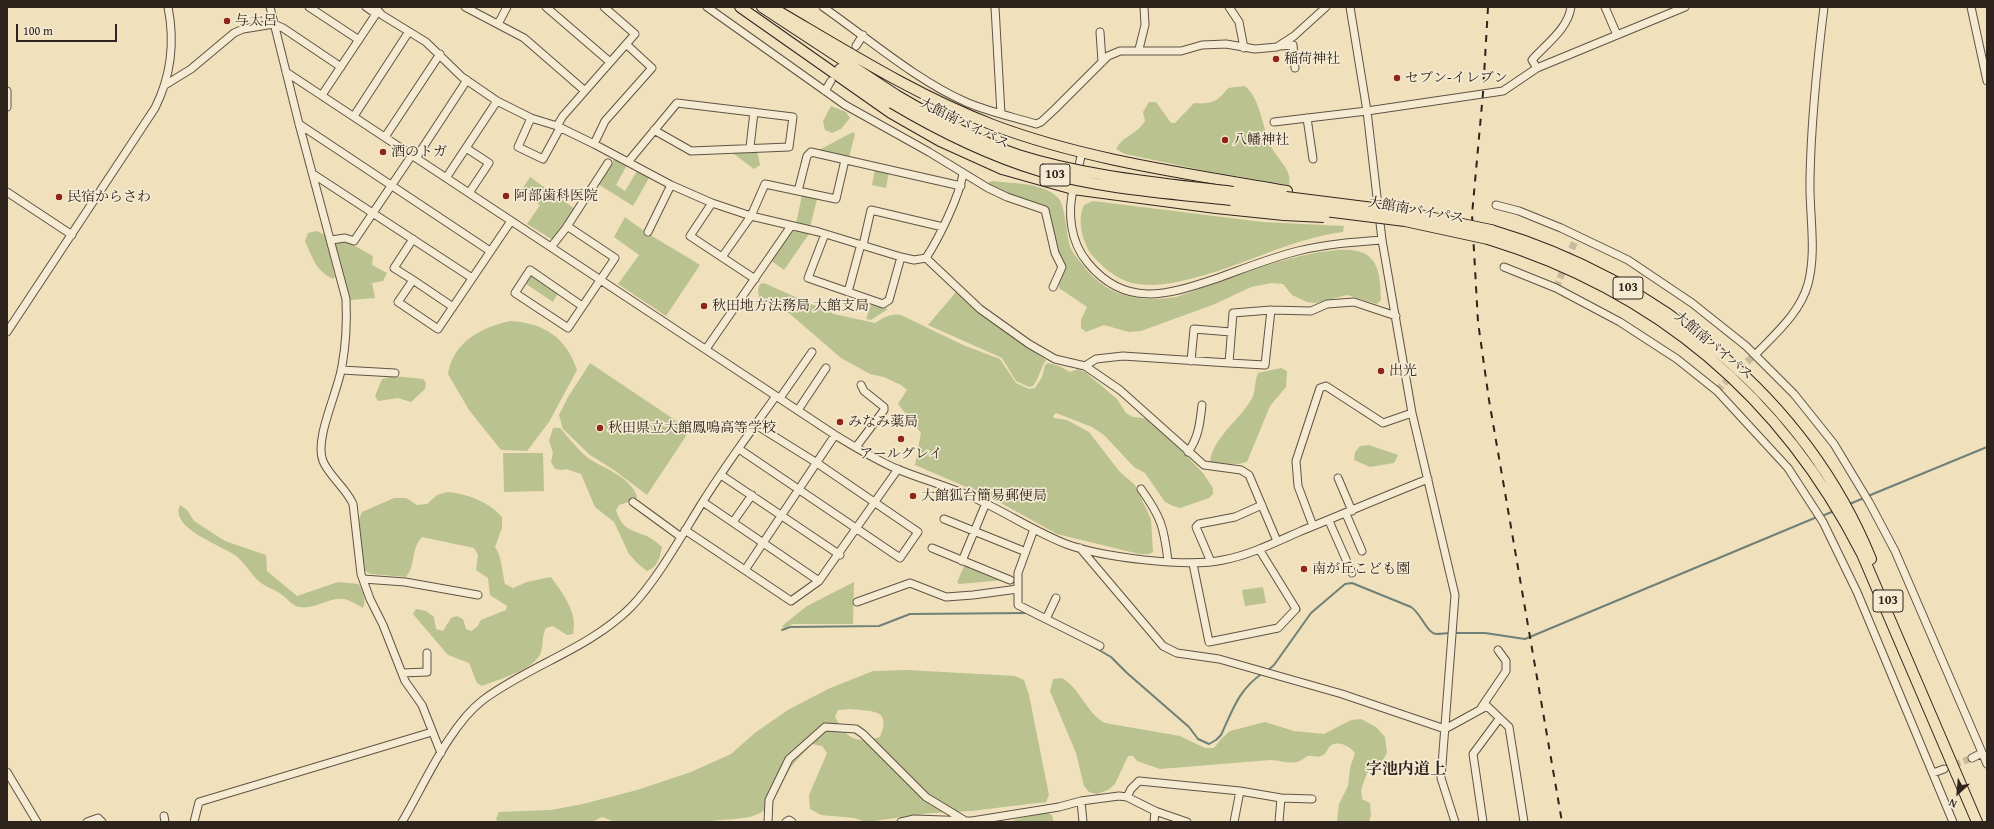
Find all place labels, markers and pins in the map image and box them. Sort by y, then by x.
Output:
place label: 与太呂 [235,13,277,29]
marker: 与太呂 [222,16,232,26]
place label: 稲荷神社 [1284,51,1340,67]
marker: 稲荷神社 [1271,54,1281,64]
place label: セブン-イレブン [1405,70,1508,86]
marker: セブン-イレブン [1392,73,1402,83]
place label: 八幡神社 [1233,132,1289,148]
marker: 八幡神社 [1220,135,1230,145]
place label: 酒のトガ [391,144,447,160]
marker: 酒のトガ [378,147,388,157]
place label: 阿部歯科医院 [514,188,598,204]
place label: 民宿からさわ [67,189,151,205]
marker: 阿部歯科医院 [501,191,511,201]
marker: 民宿からさわ [54,192,64,202]
place label: 秋田地方法務局 大館支局 [712,298,869,314]
marker: 秋田地方法務局 大館支局 [699,301,709,311]
place label: 出光 [1389,363,1417,379]
marker: 出光 [1376,366,1386,376]
place label: みなみ薬局 [848,414,918,430]
marker: みなみ薬局 [835,417,845,427]
place label: 秋田県立大館鳳鳴高等学校 [608,420,776,436]
marker: 秋田県立大館鳳鳴高等学校 [595,423,605,433]
marker: アールグレイ [896,434,906,444]
place label: アールグレイ [859,446,943,462]
place label: 大館狐台簡易郵便局 [921,488,1047,504]
marker: 大館狐台簡易郵便局 [908,491,918,501]
place label: 南が丘こども園 [1312,561,1410,577]
marker: 南が丘こども園 [1299,564,1309,574]

